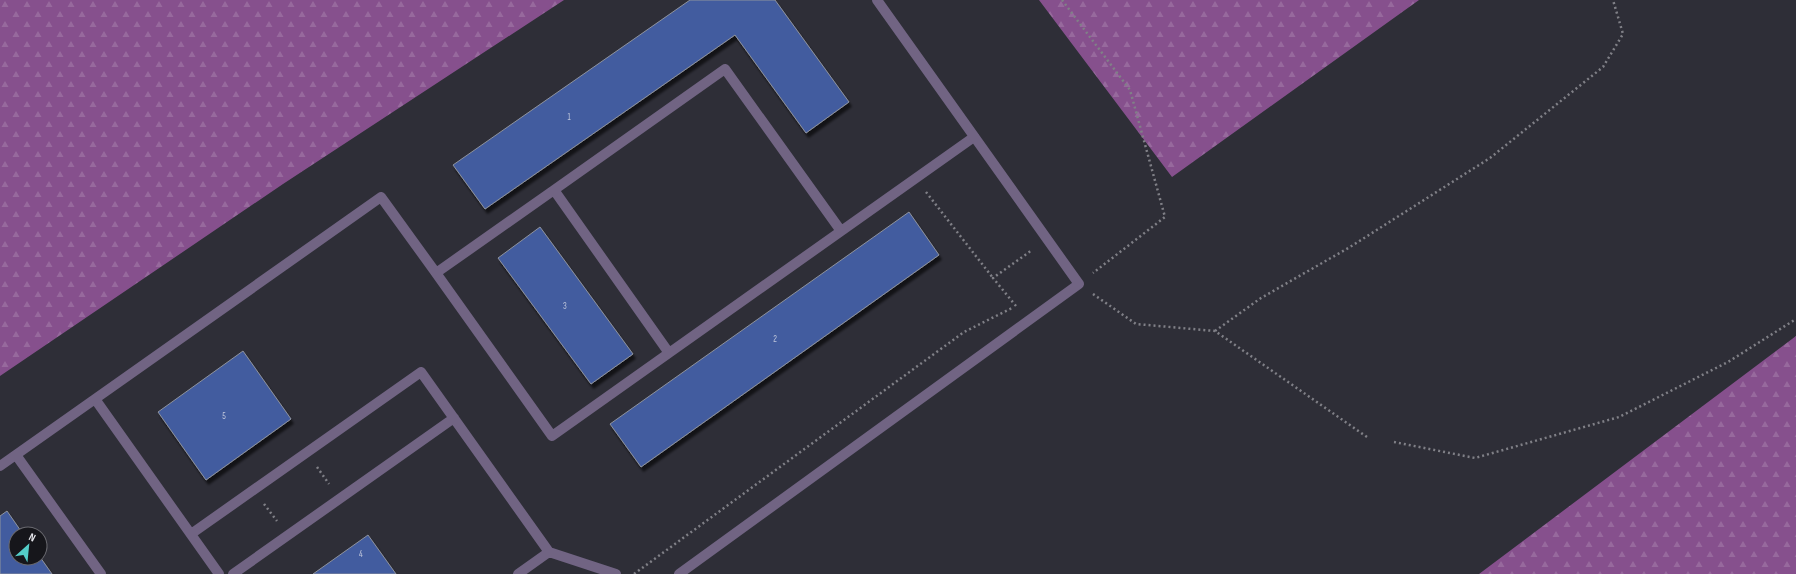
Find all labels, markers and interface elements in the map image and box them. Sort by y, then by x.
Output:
house number: 1 [567,112,571,123]
house number: 3 [563,301,567,312]
house number: 2 [773,334,777,345]
house number: 5 [222,411,226,422]
north arrow [8,526,48,566]
text: N [27,530,38,545]
house number: 4 [359,549,363,560]

